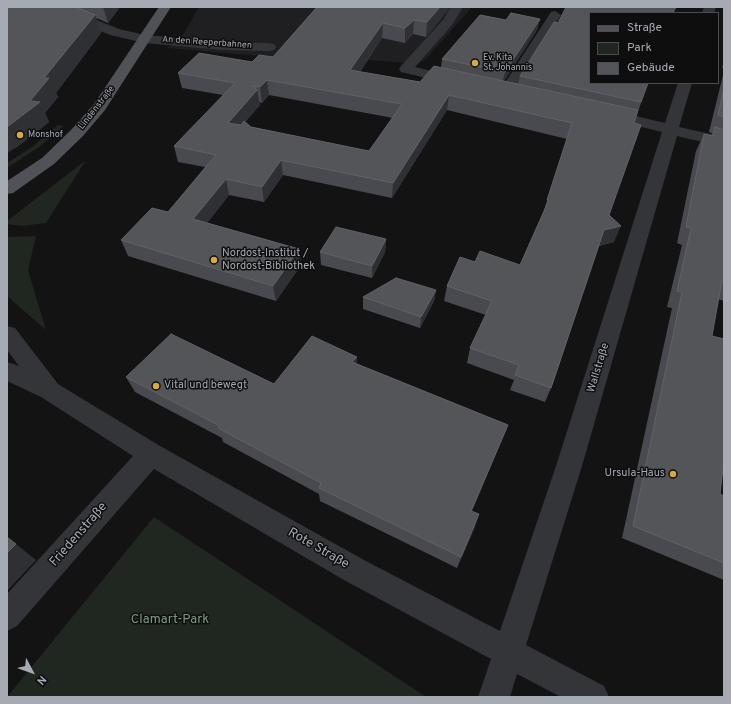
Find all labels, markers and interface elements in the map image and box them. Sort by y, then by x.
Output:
legend [589,12,719,84]
text: Straße [627,20,662,36]
street label: An den Reeperbahnen [162,34,252,52]
text: Park [627,40,652,56]
place label: Ev. Kita St. Johannis [483,53,532,74]
marker: Ev. Kita St. Johannis [470,58,480,68]
text: Gebäude [627,60,675,76]
street label: Lindenstraße [77,84,117,132]
marker: Monshof [15,130,25,140]
place label: Monshof [28,130,63,140]
place label: Nordost-Institut / Nordost-Bibliothek [222,247,315,273]
marker: Nordost-Institut / Nordost-Bibliothek [209,255,219,265]
street label: Wallstraße [585,342,613,394]
place label: Vital und bewegt [164,379,247,393]
marker: Vital und bewegt [151,381,161,391]
place label: Ursula-Haus [605,467,665,481]
marker: Ursula-Haus [668,469,678,479]
street label: Friedenstraße [47,500,111,570]
street label: Rote Straße [285,525,351,573]
park label: Clamart-Park [131,612,209,628]
north arrow [12,652,52,692]
text: N [33,672,49,687]

